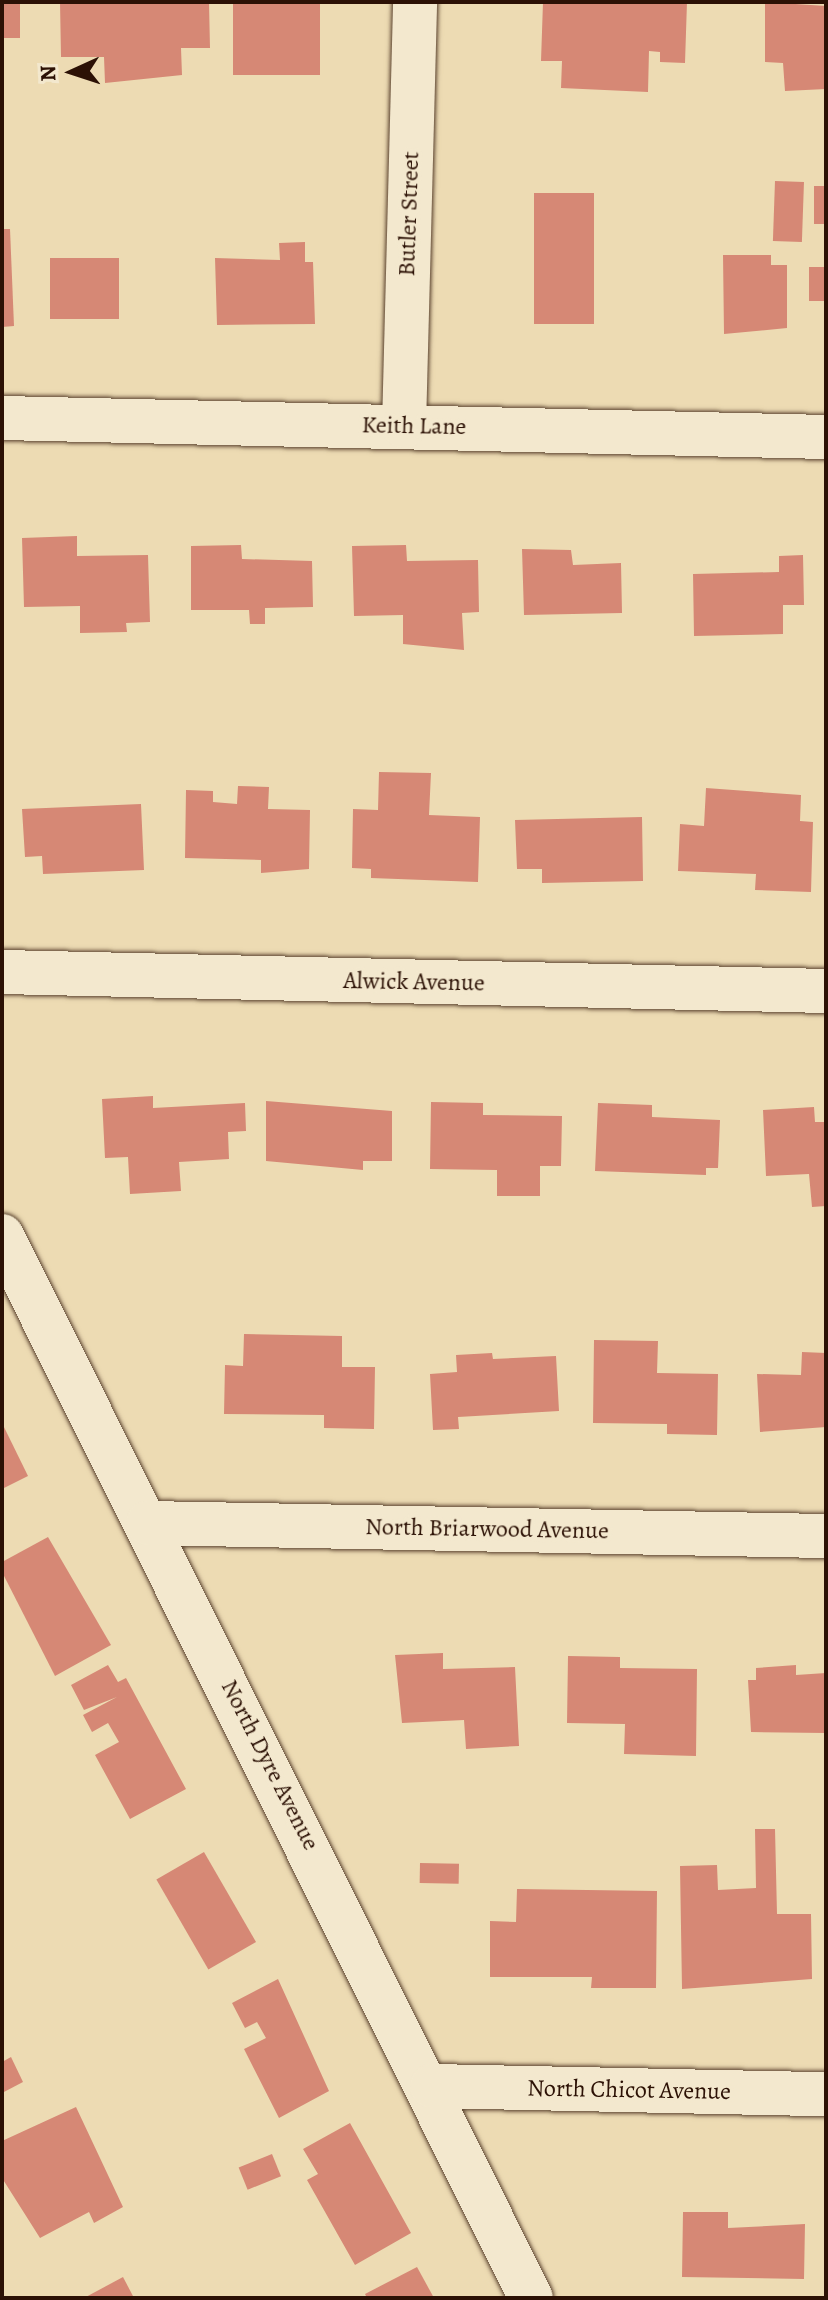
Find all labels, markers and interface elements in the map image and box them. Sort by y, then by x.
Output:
north arrow [32,32,112,112]
text: N [33,64,63,82]
street label: Butler Street [392,151,426,277]
street label: Keith Lane [361,411,467,441]
street label: Alwick Avenue [343,966,485,998]
street label: North Briarwood Avenue [365,1512,609,1546]
street label: North Dyre Avenue [215,1675,325,1855]
street label: North Chicot Avenue [527,2074,731,2106]

